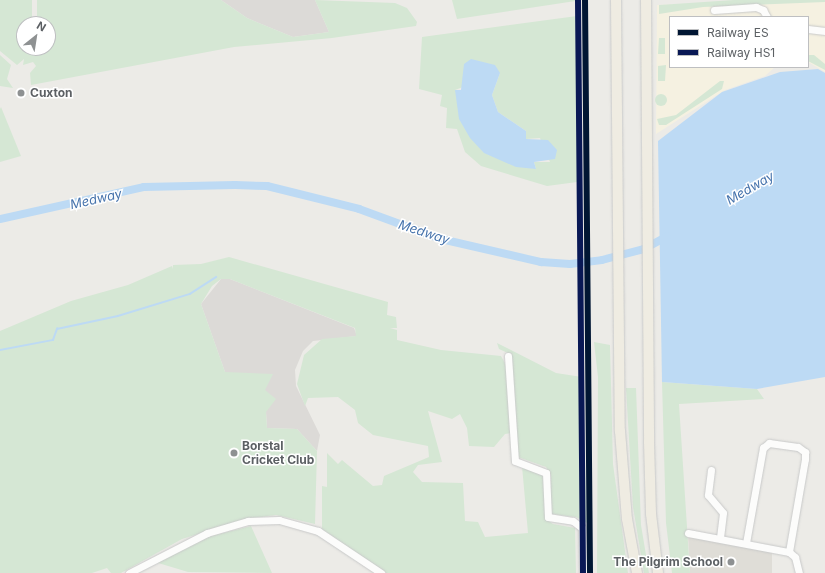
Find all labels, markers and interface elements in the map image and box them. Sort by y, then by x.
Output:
north arrow [16,16,56,56]
legend [669,16,809,68]
text: N [34,18,49,35]
text: Railway ES [707,25,769,40]
text: Railway HS1 [707,45,775,60]
place label: Cuxton [30,86,73,100]
marker: Cuxton [15,87,27,99]
water label: Medway [723,168,777,208]
water label: Medway [69,185,123,213]
water label: Medway [397,216,451,248]
place label: Borstal Cricket Club [242,439,314,467]
marker: Borstal Cricket Club [229,448,239,458]
place label: The Pilgrim School [613,555,723,569]
marker: The Pilgrim School [726,557,736,567]

